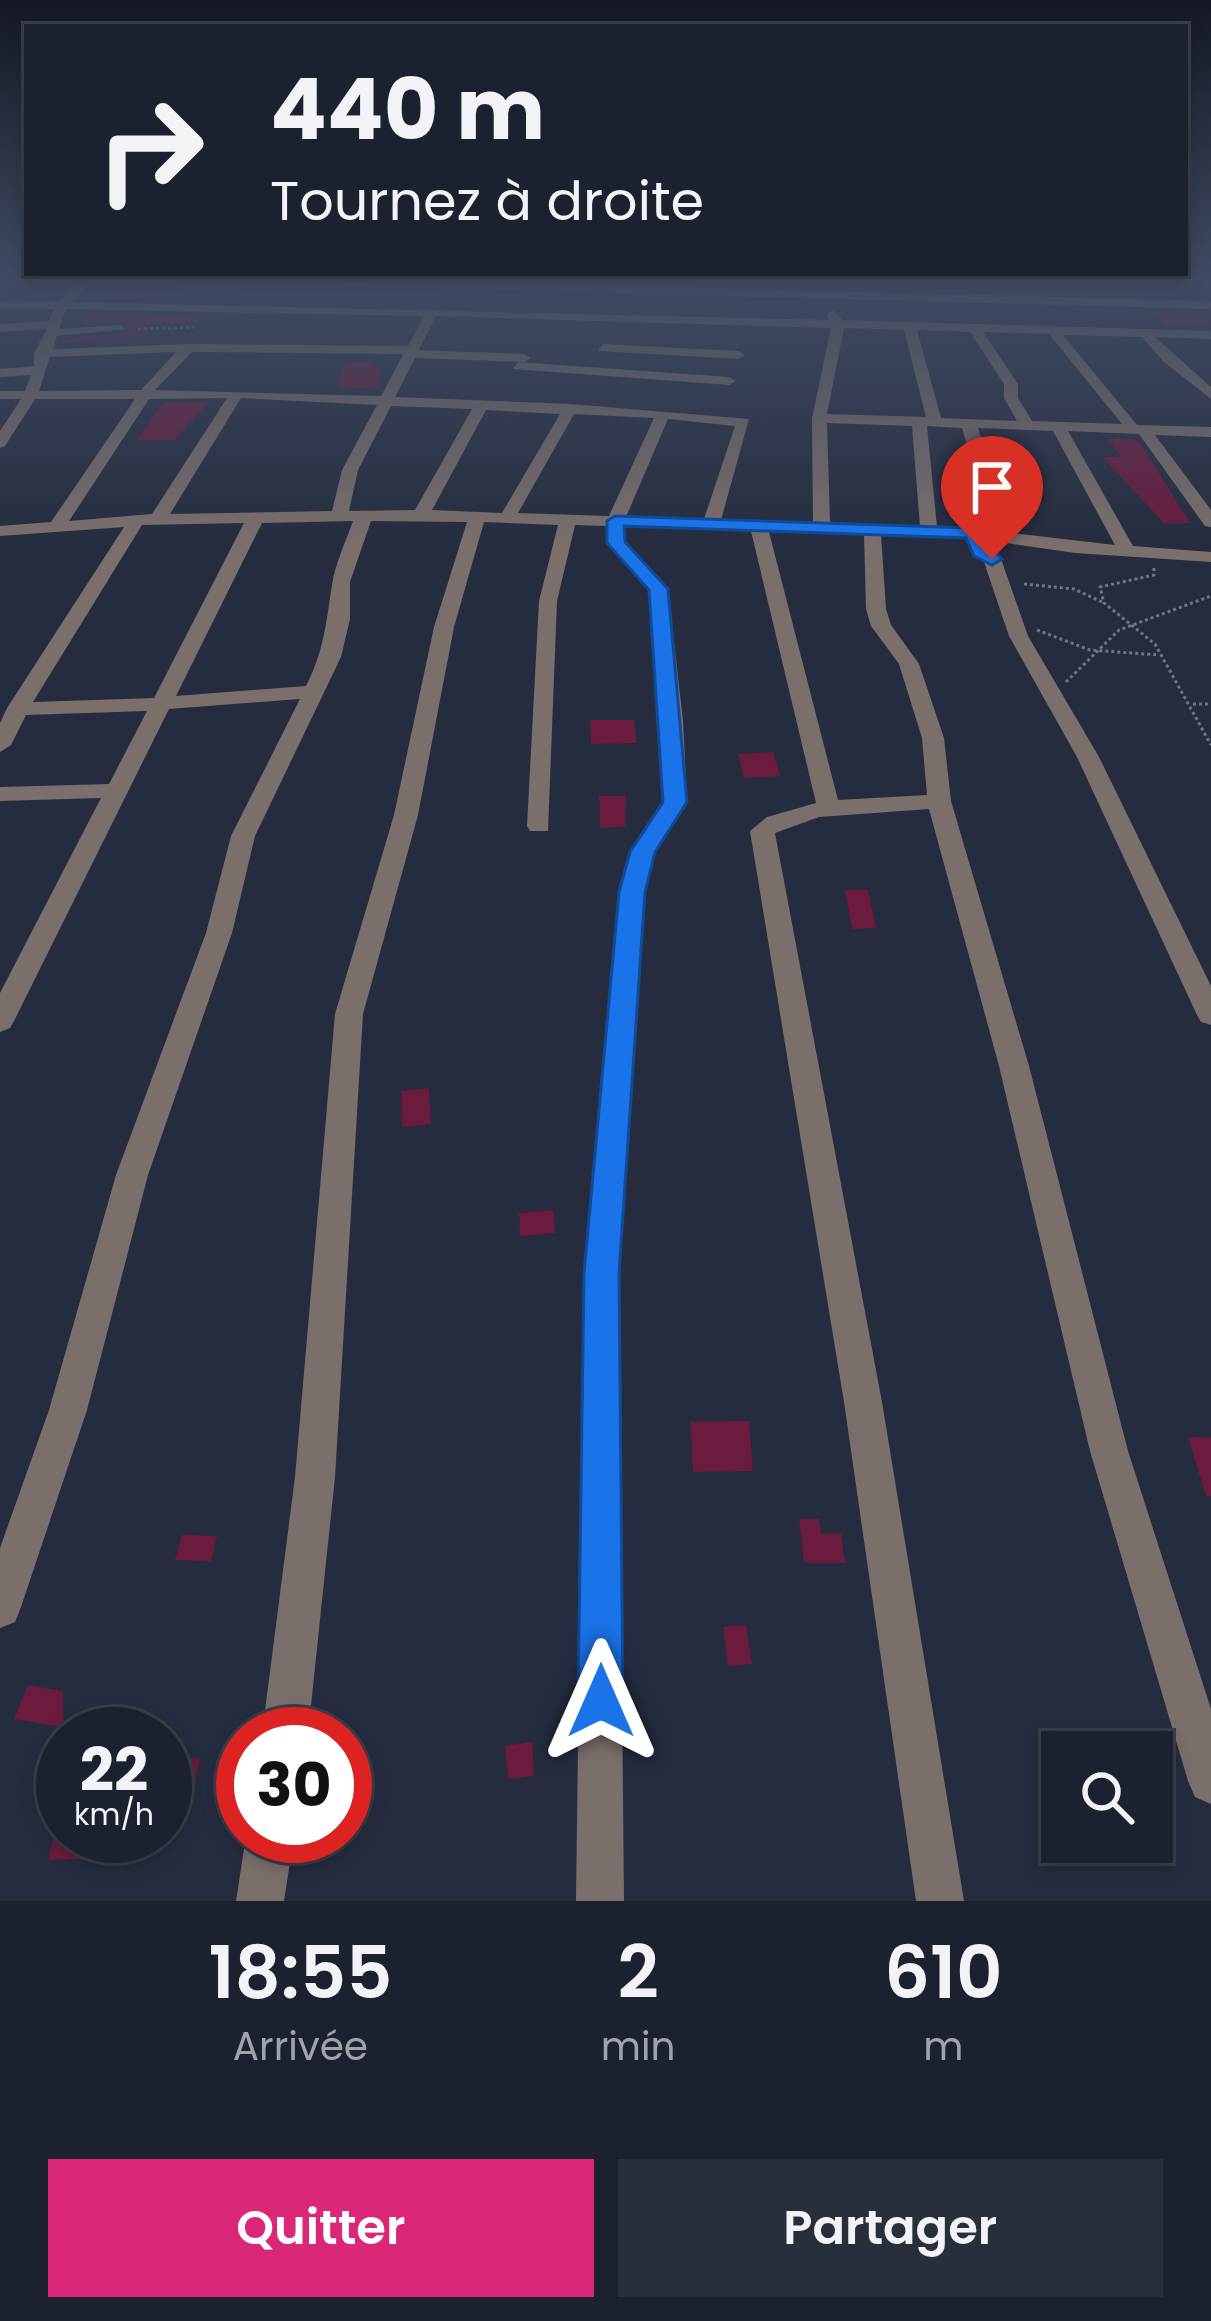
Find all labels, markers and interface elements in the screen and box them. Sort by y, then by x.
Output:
text: 440 m [270,51,545,168]
icon: right [72,72,228,228]
text: Tournez à droite [270,163,704,239]
pin [941,436,1043,559]
icon: arrive [959,454,1025,520]
position arrow [538,1638,664,1764]
speed limit sign: 30 [216,1707,372,1863]
text: 22 [80,1728,148,1812]
map controls [1041,1731,1173,1863]
button: search [1041,1731,1173,1863]
text: km/h [74,1793,154,1836]
text: 18:55 [208,1922,392,2023]
text: 2 [618,1922,659,2023]
text: 610 [884,1922,1003,2023]
text: Arrivée [233,2019,368,2074]
text: min [601,2019,676,2074]
text: m [923,2019,963,2074]
button: Quitter [48,2159,594,2297]
button: Partager [618,2159,1163,2297]

